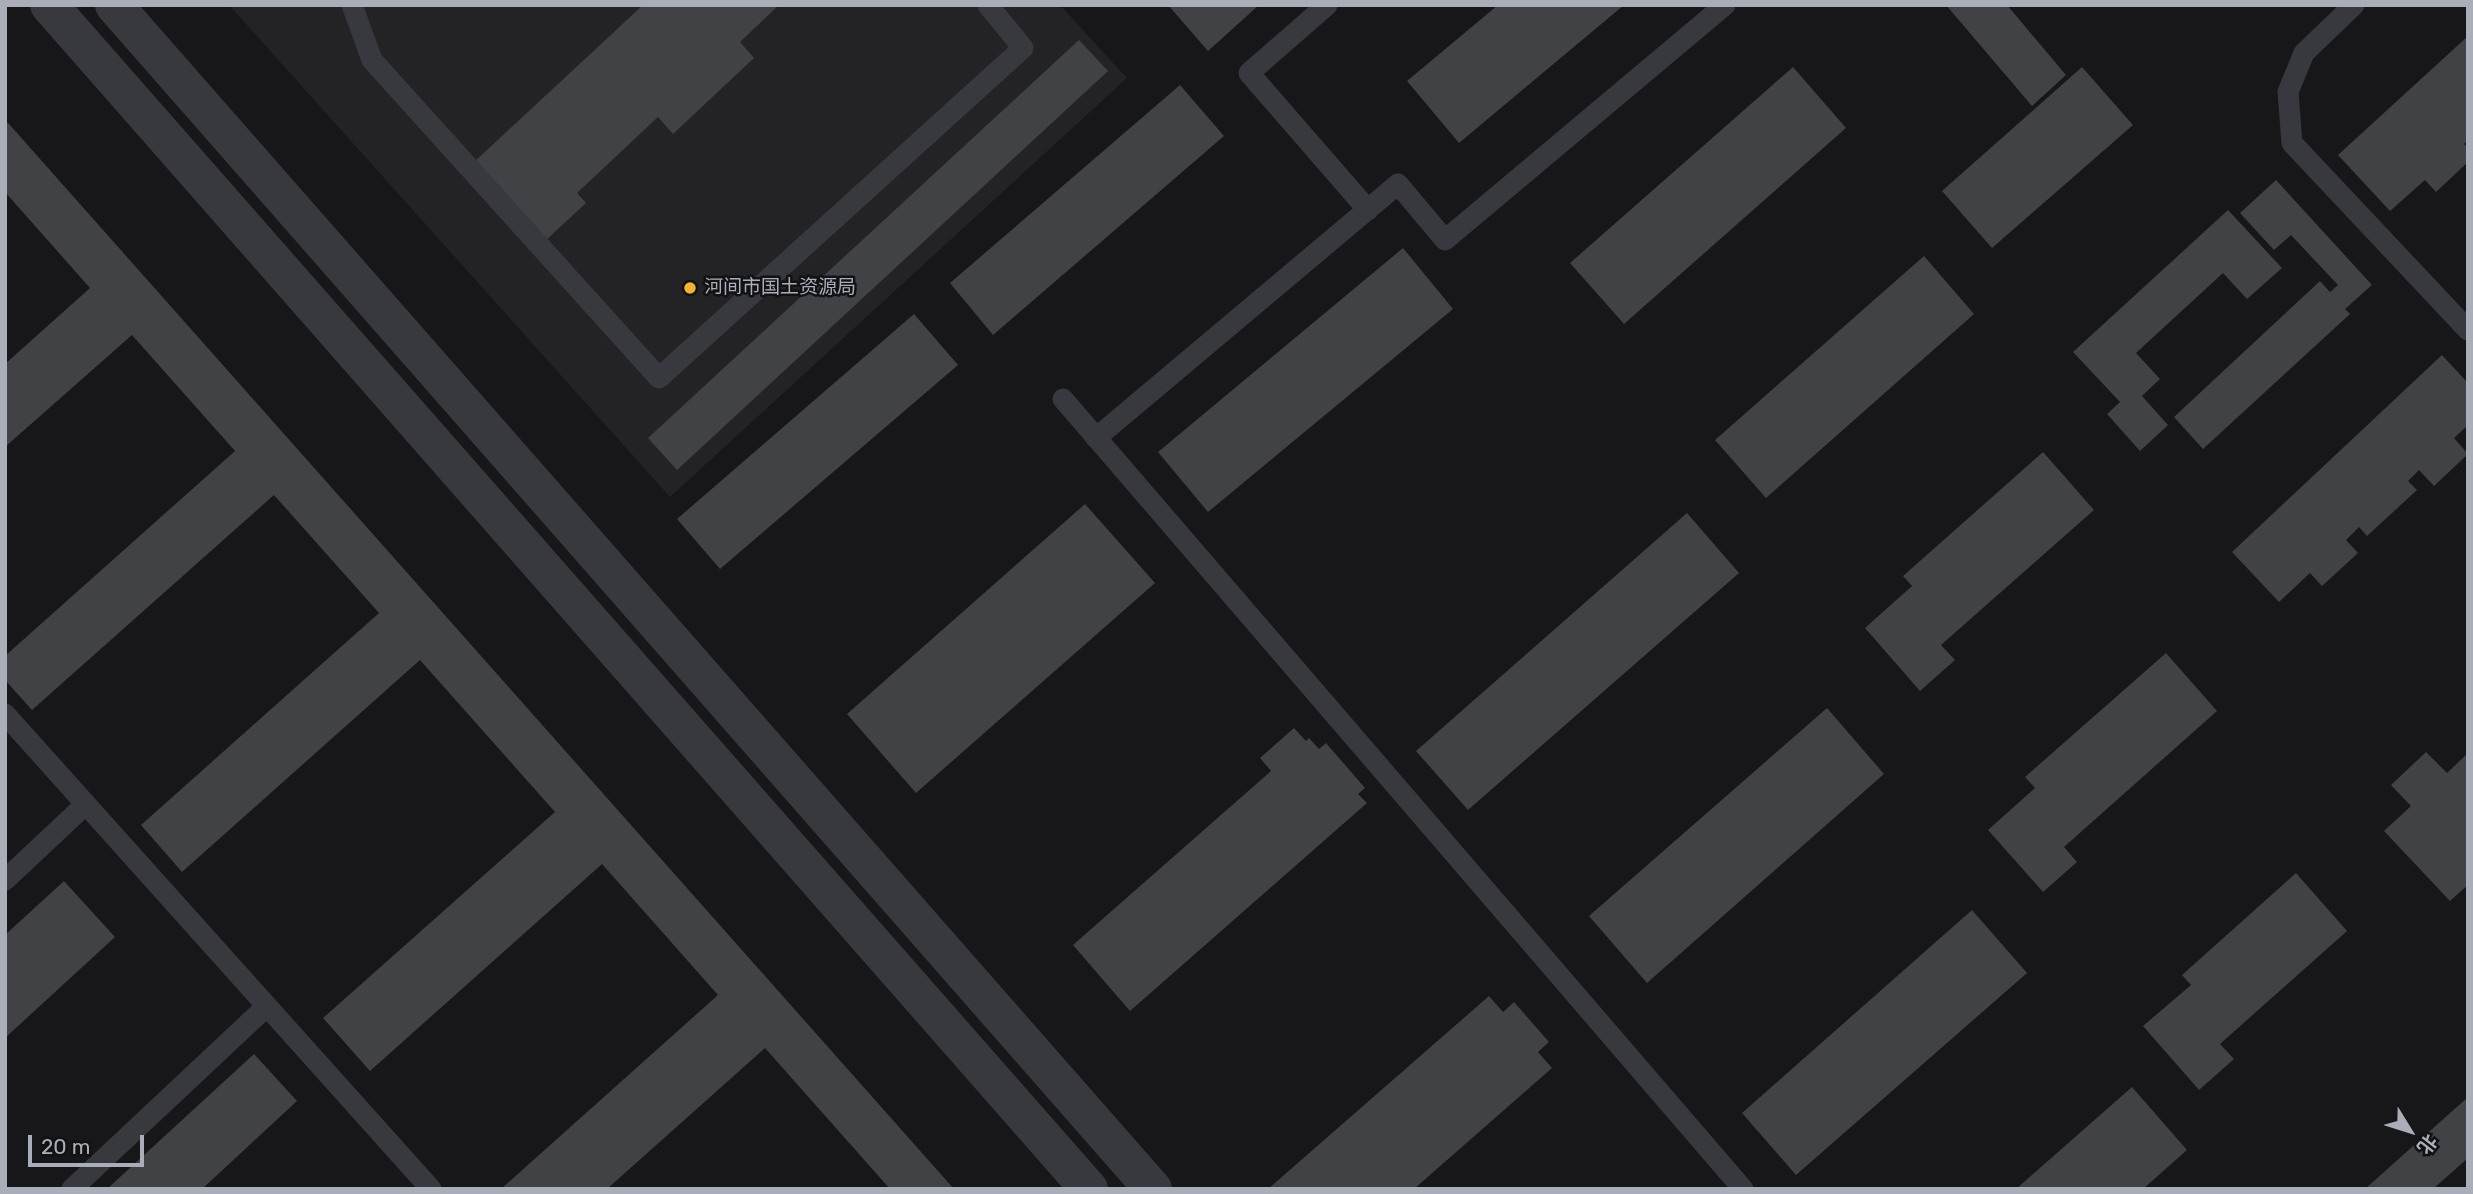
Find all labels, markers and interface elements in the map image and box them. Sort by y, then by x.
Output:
place label: 河间市国土资源局 [704,277,856,299]
marker: 河间市国土资源局 [682,280,698,296]
north arrow [2375,1096,2445,1166]
scale bar [32,1120,147,1164]
text: 北 [2412,1130,2442,1159]
text: 20 m [41,1134,90,1159]

